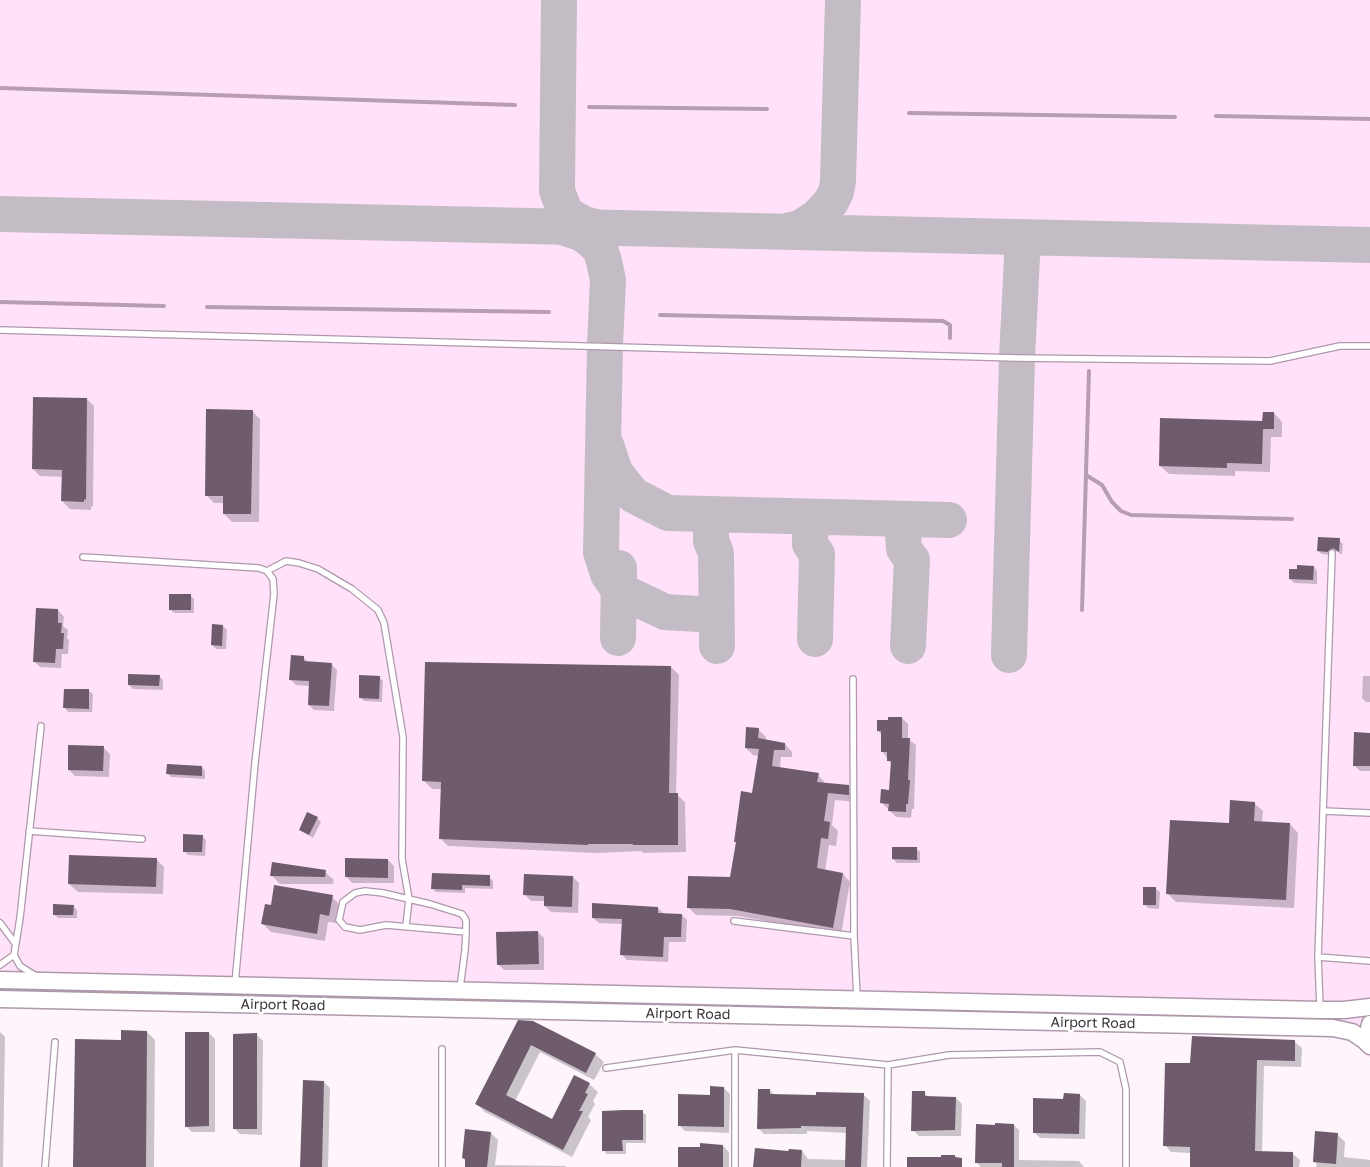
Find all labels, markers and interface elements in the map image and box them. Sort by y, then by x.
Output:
street label: Airport Road [240,996,326,1014]
street label: Airport Road [645,1005,731,1023]
street label: Airport Road [1050,1014,1136,1032]

